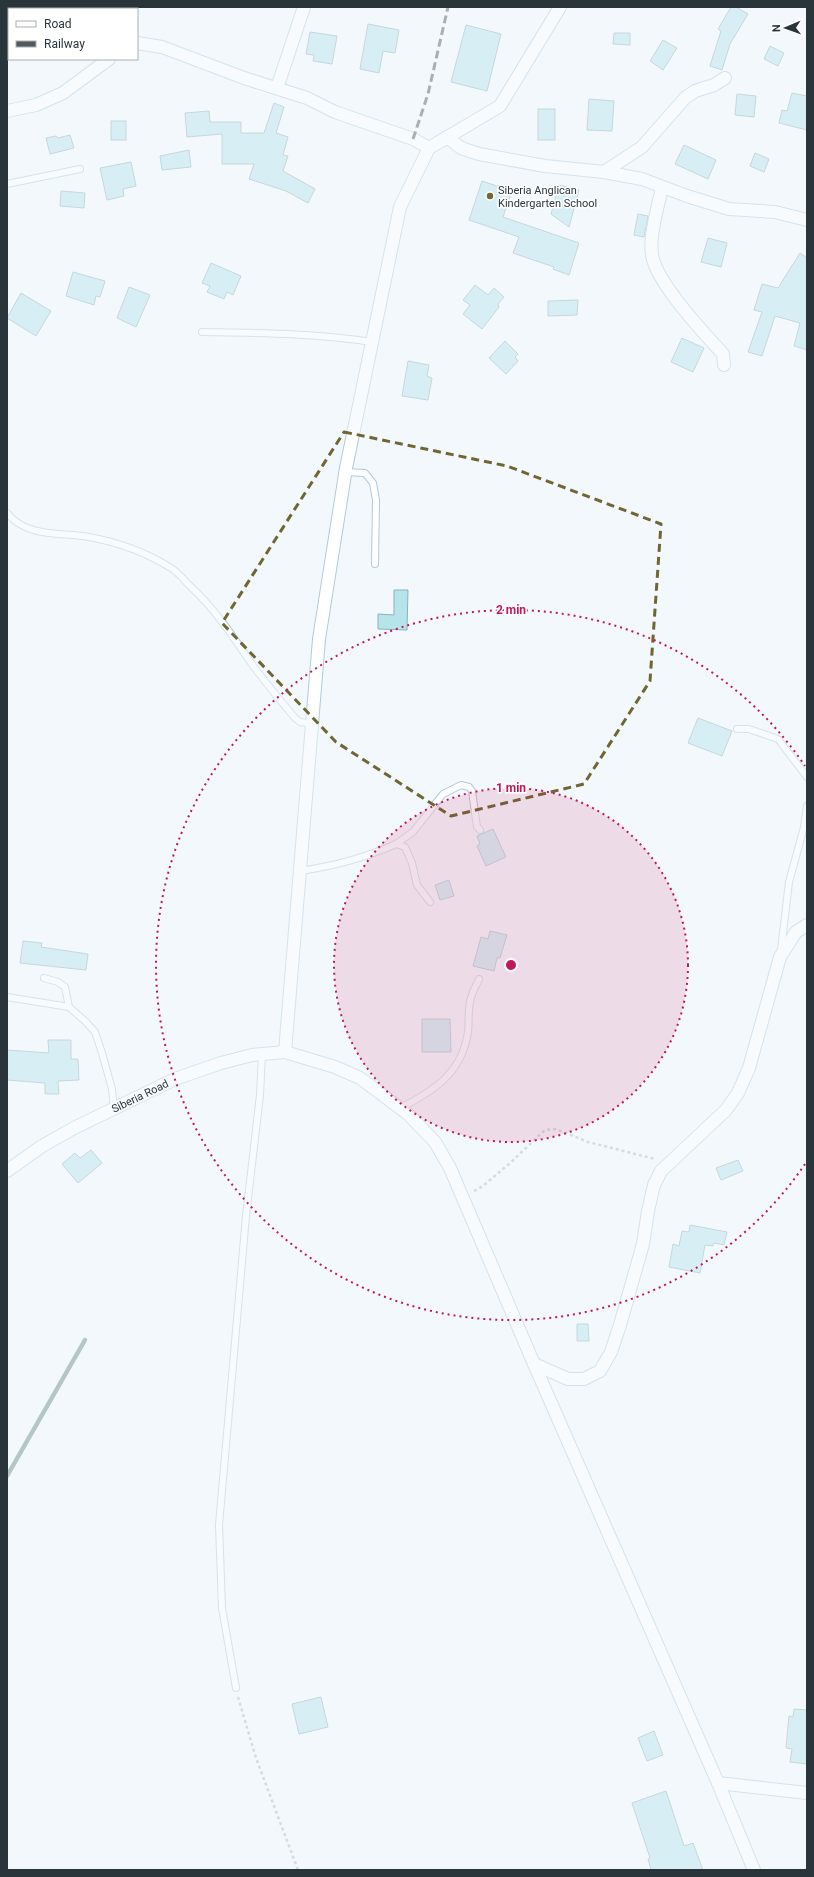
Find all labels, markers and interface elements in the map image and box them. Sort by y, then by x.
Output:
legend [8,8,138,60]
north arrow [766,8,806,48]
text: Road [44,17,72,31]
text: N [770,24,783,32]
text: Railway [44,37,85,51]
place label: Siberia Anglican Kindergarten School [498,184,597,210]
marker: Siberia Anglican Kindergarten School [485,191,495,201]
text: 2 min [496,603,526,617]
text: 1 min [496,781,526,795]
centre of rings [504,958,518,972]
street label: Siberia Road [110,1077,171,1116]

